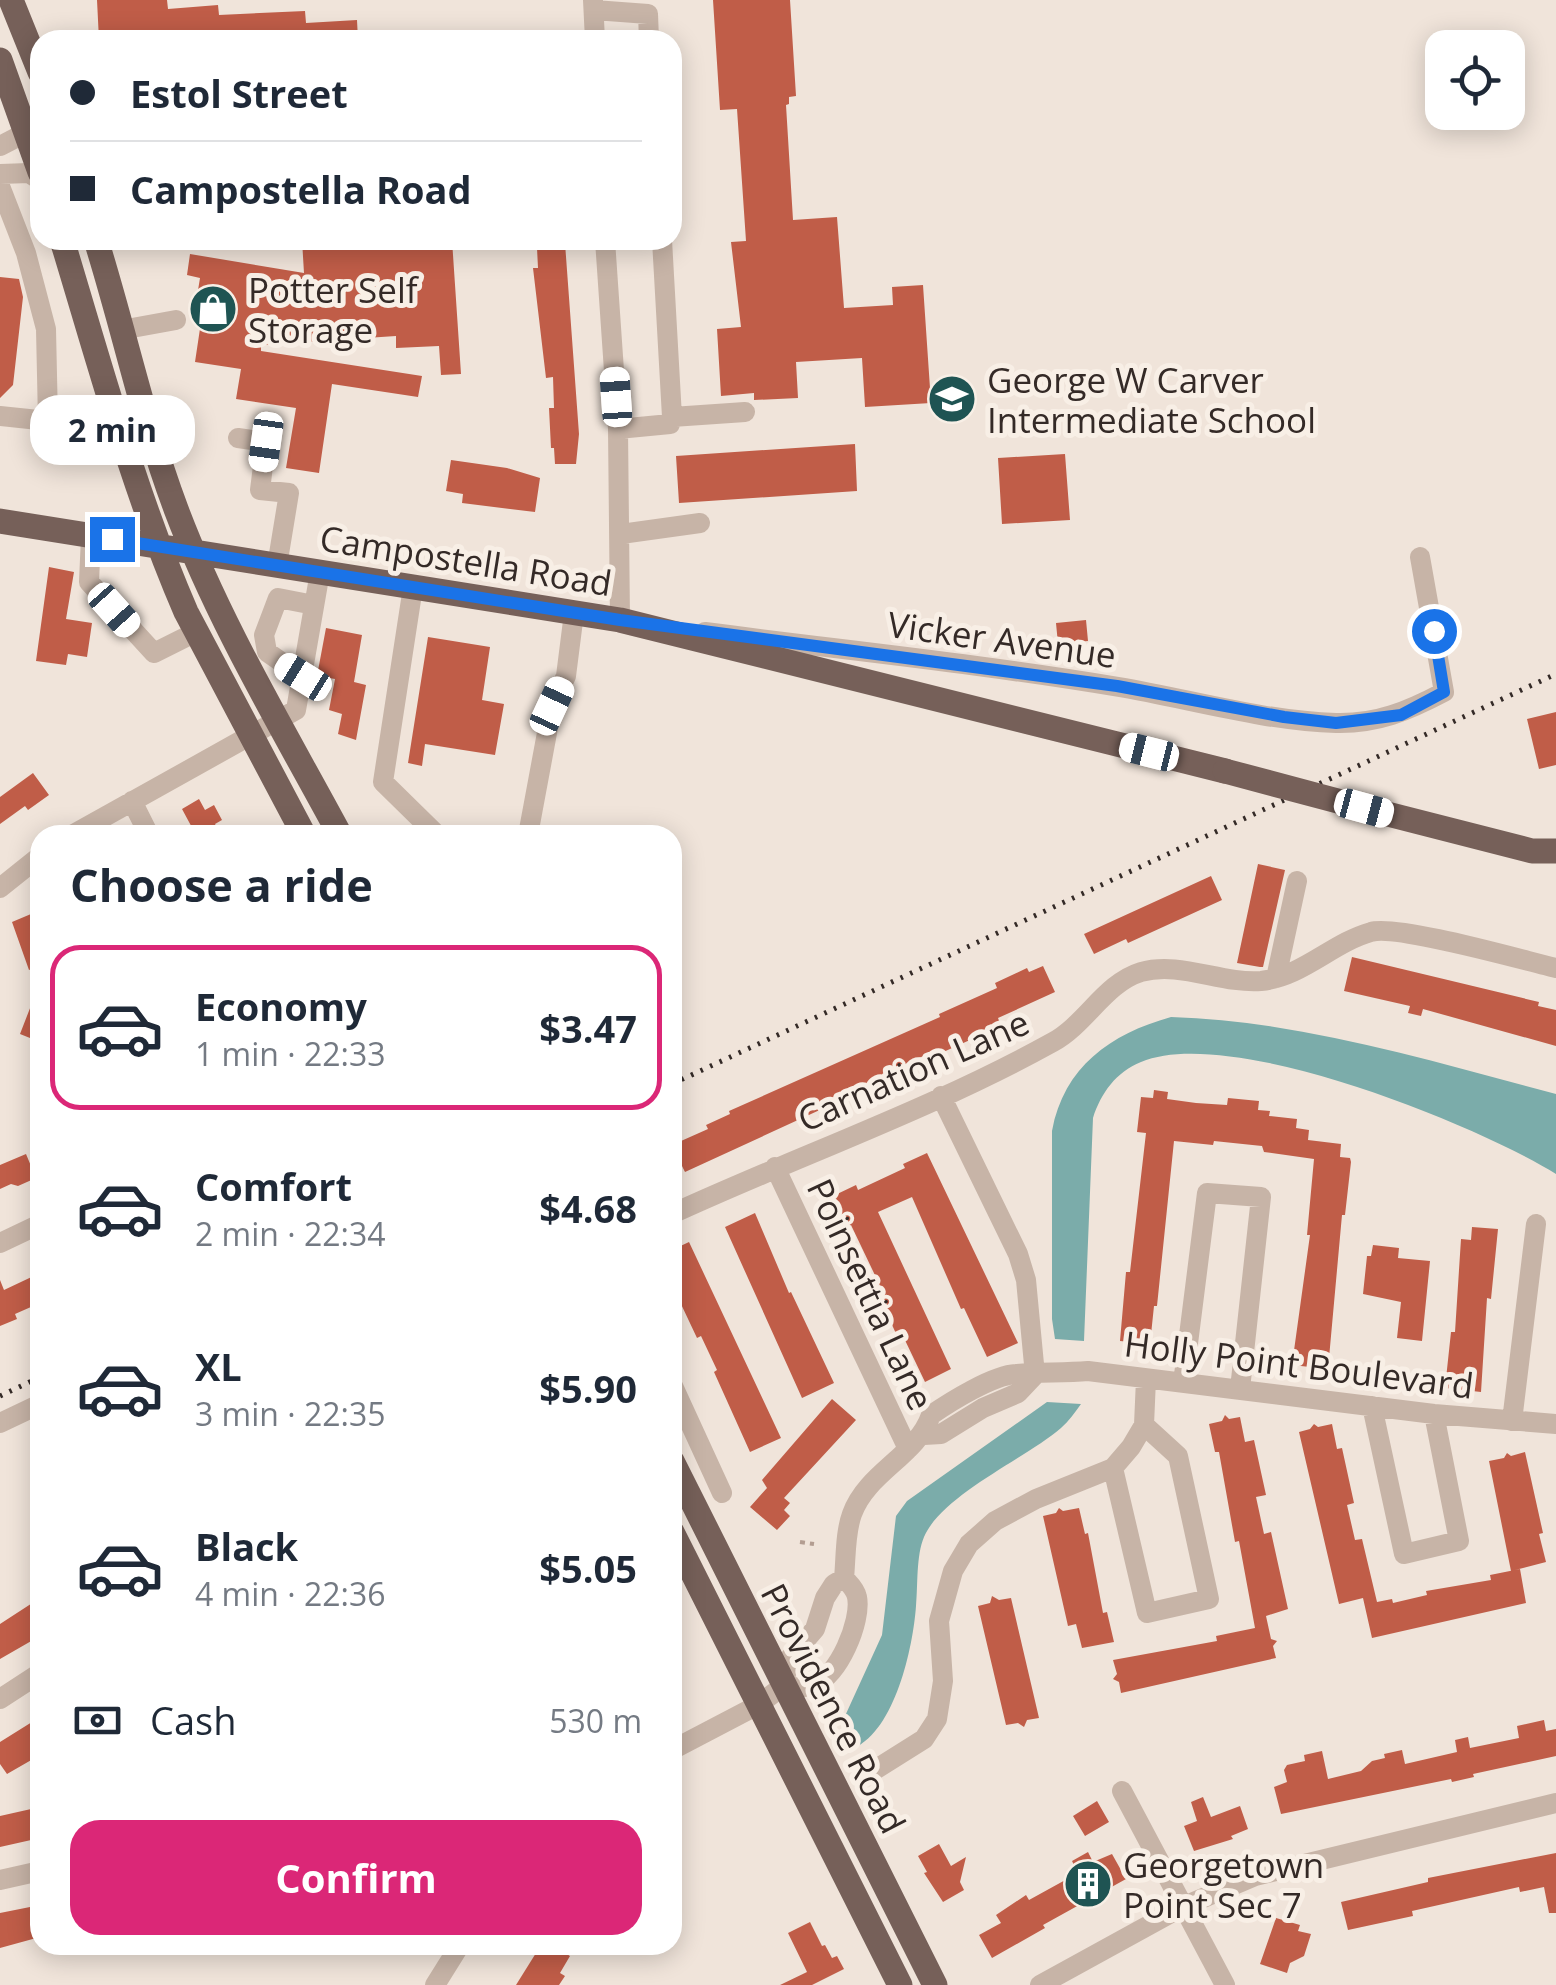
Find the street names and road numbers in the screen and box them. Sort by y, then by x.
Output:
street label: Campostella Road [317,514,615,606]
street label: Vicker Avenue [885,600,1119,678]
street label: Carnation Lane [790,998,1036,1142]
street label: Poinsettia Lane [797,1171,945,1417]
street label: Holly Point Boulevard [1122,1319,1476,1409]
street label: Providence Road [751,1575,917,1841]

